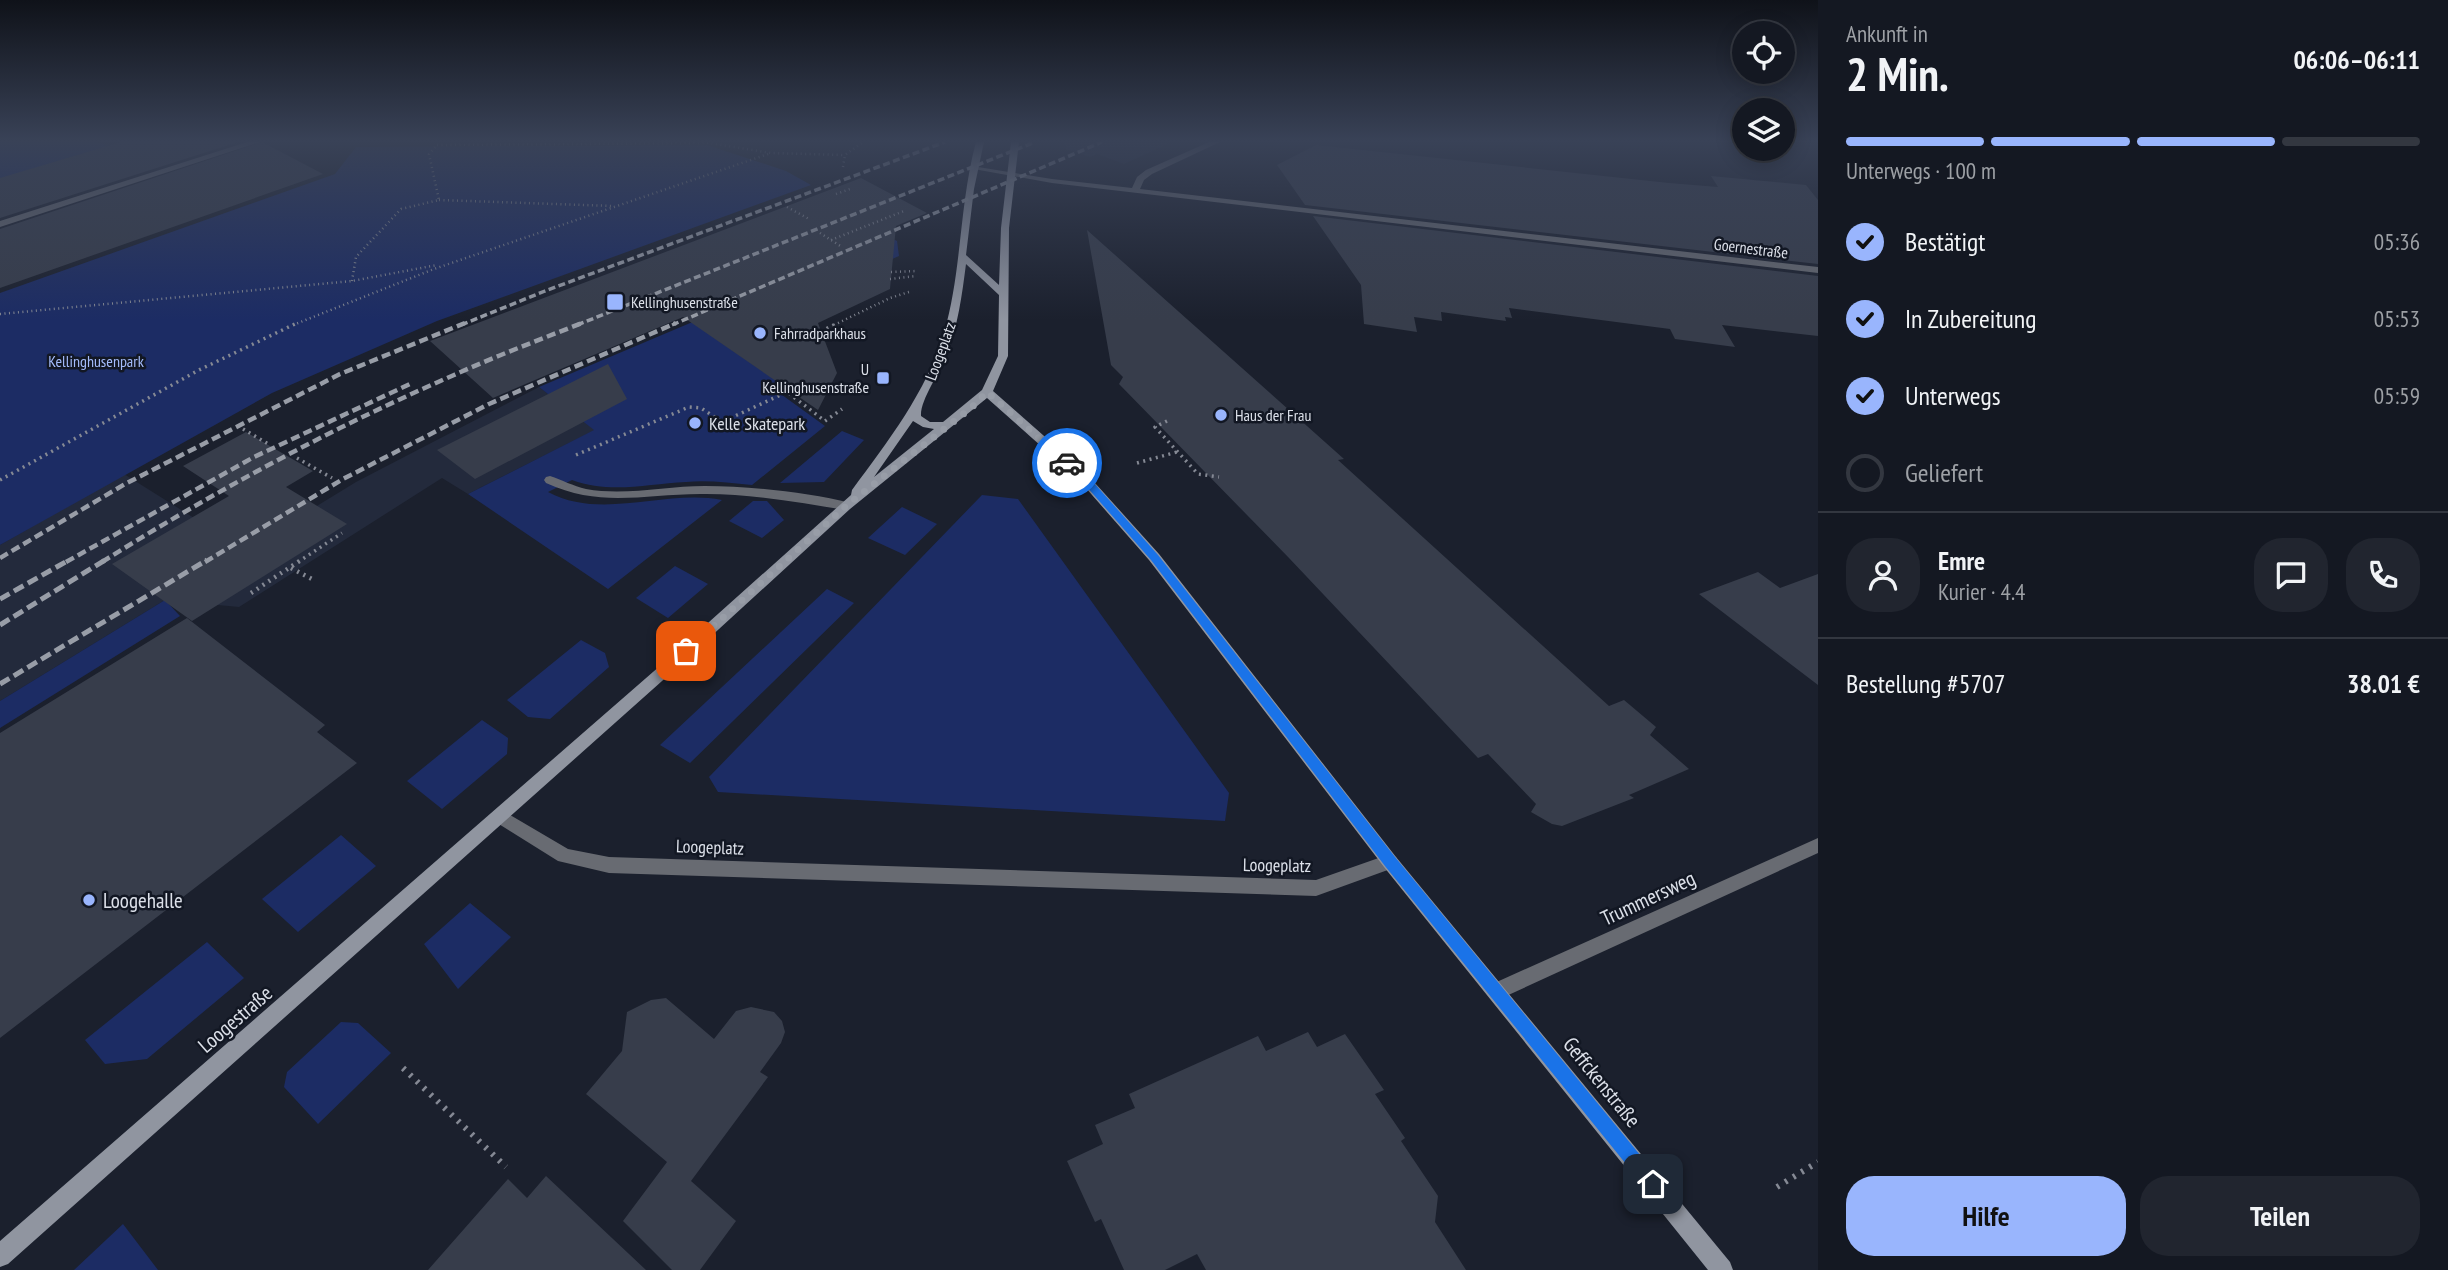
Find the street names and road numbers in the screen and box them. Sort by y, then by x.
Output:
street label: Goernestraße [1713,234,1789,262]
street label: Loogeplatz [920,319,960,383]
street label: Loogeplatz [676,834,744,860]
street label: Loogeplatz [1243,853,1311,877]
street label: Trummersweg [1596,864,1700,932]
street label: Loogestraße [192,979,278,1059]
street label: Geffckenstraße [1557,1031,1647,1133]

